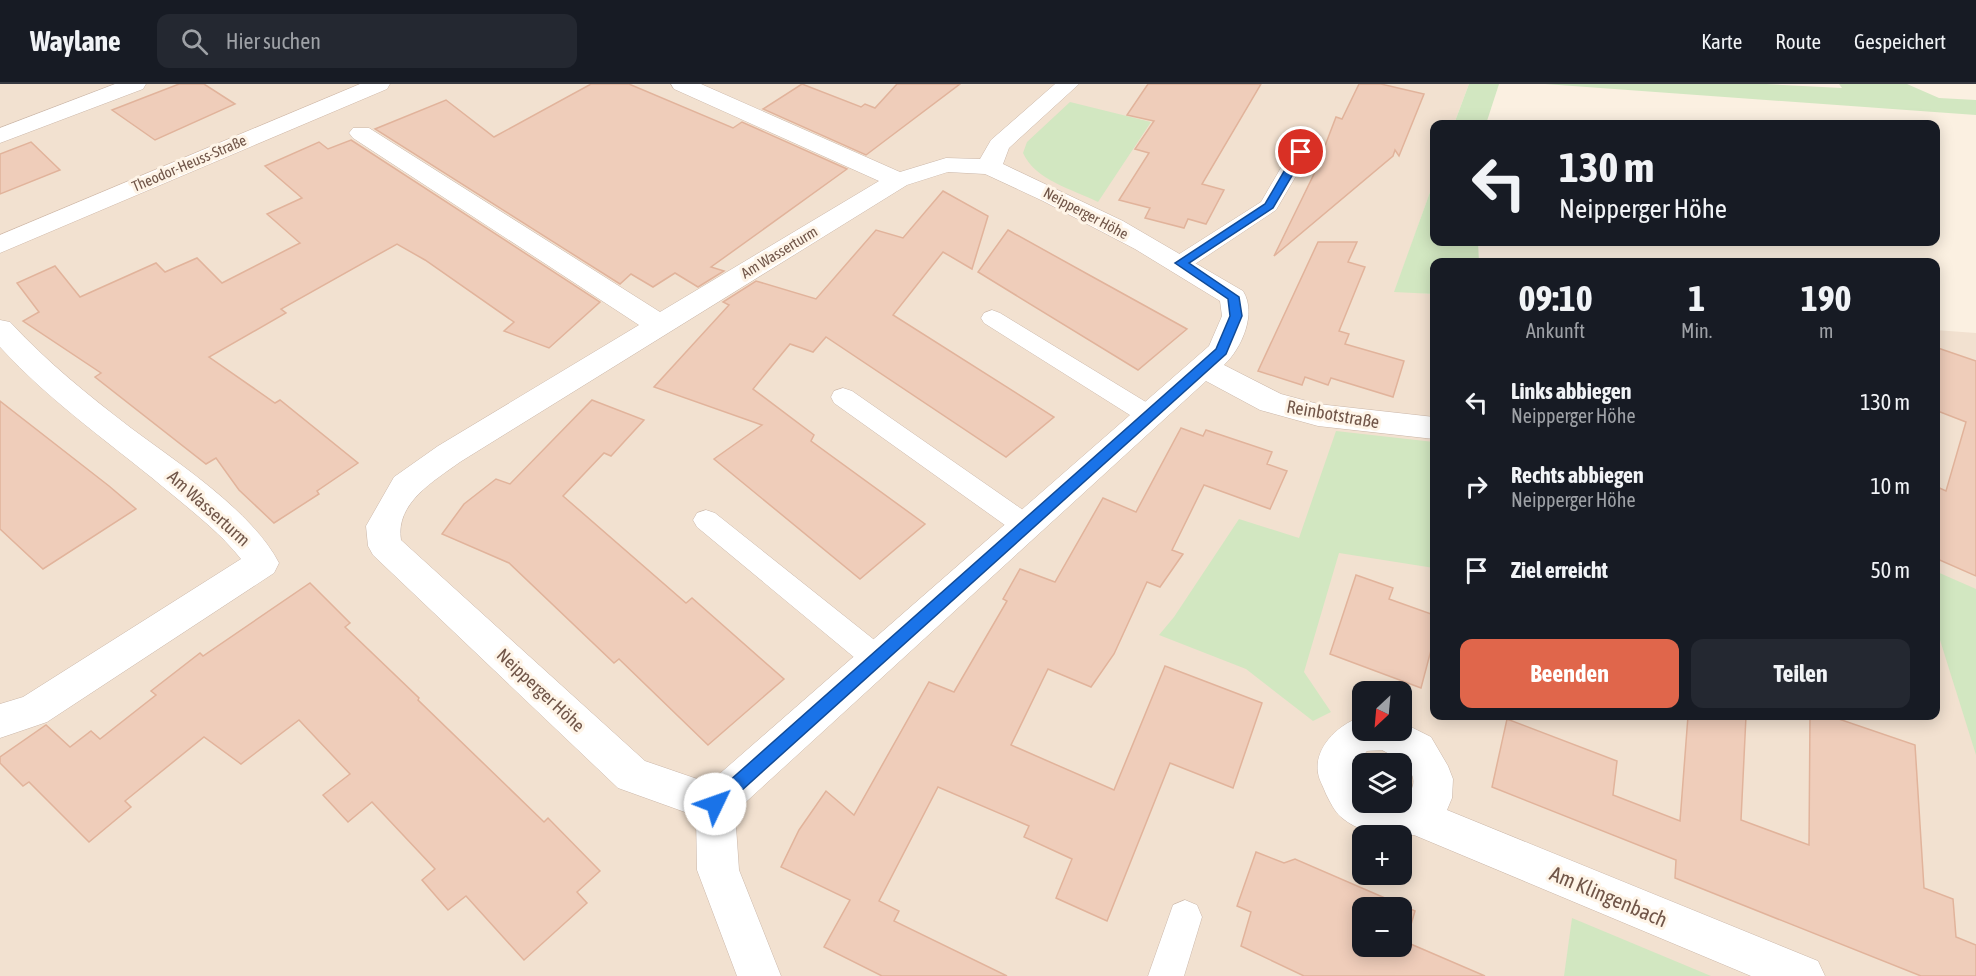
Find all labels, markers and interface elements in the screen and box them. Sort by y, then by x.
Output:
search box [157,14,577,68]
text: Waylane [30,25,121,57]
icon: search [178,25,211,58]
text: Hier suchen [226,28,321,54]
text: Karte [1701,29,1742,53]
text: Route [1775,29,1821,53]
text: Gespeichert [1854,29,1946,53]
pin [1275,126,1326,177]
street label: Theodor-Heuss-Straße [129,131,249,195]
icon: arrive [1284,135,1317,168]
text: 130 m [1559,143,1654,191]
icon: left [1460,144,1538,222]
street label: Neipperger Höhe [1041,184,1131,243]
text: Neipperger Höhe [1559,193,1727,224]
street label: Am Wasserturm [738,223,820,281]
text: 09:10 [1518,277,1593,319]
text: 1 [1688,277,1705,319]
text: 190 [1801,277,1852,319]
text: Ankunft [1526,319,1585,342]
text: Min. [1681,319,1712,342]
text: m [1819,319,1833,342]
text: Links abbiegen [1511,378,1632,404]
icon: left [1460,386,1493,419]
text: 130 m [1860,389,1910,415]
street label: Reinbotstraße [1285,396,1381,432]
text: Neipperger Höhe [1511,404,1636,427]
text: Rechts abbiegen [1511,462,1644,488]
street label: Am Wasserturm [164,466,254,550]
icon: right [1460,470,1493,503]
text: 10 m [1870,473,1910,499]
text: Neipperger Höhe [1511,488,1636,511]
icon: arrive [1460,554,1493,587]
text: Ziel erreicht [1511,557,1608,583]
text: 50 m [1870,557,1910,583]
button: Beenden [1460,639,1679,708]
button: Teilen [1691,639,1910,708]
street label: Neipperger Höhe [493,644,589,736]
north arrow [1352,681,1412,741]
map controls [1352,681,1412,957]
button: layers [1352,753,1412,813]
position arrow [683,772,747,836]
button: + [1352,825,1412,885]
street label: Am Klingenbach [1547,860,1671,932]
button: − [1352,897,1412,957]

